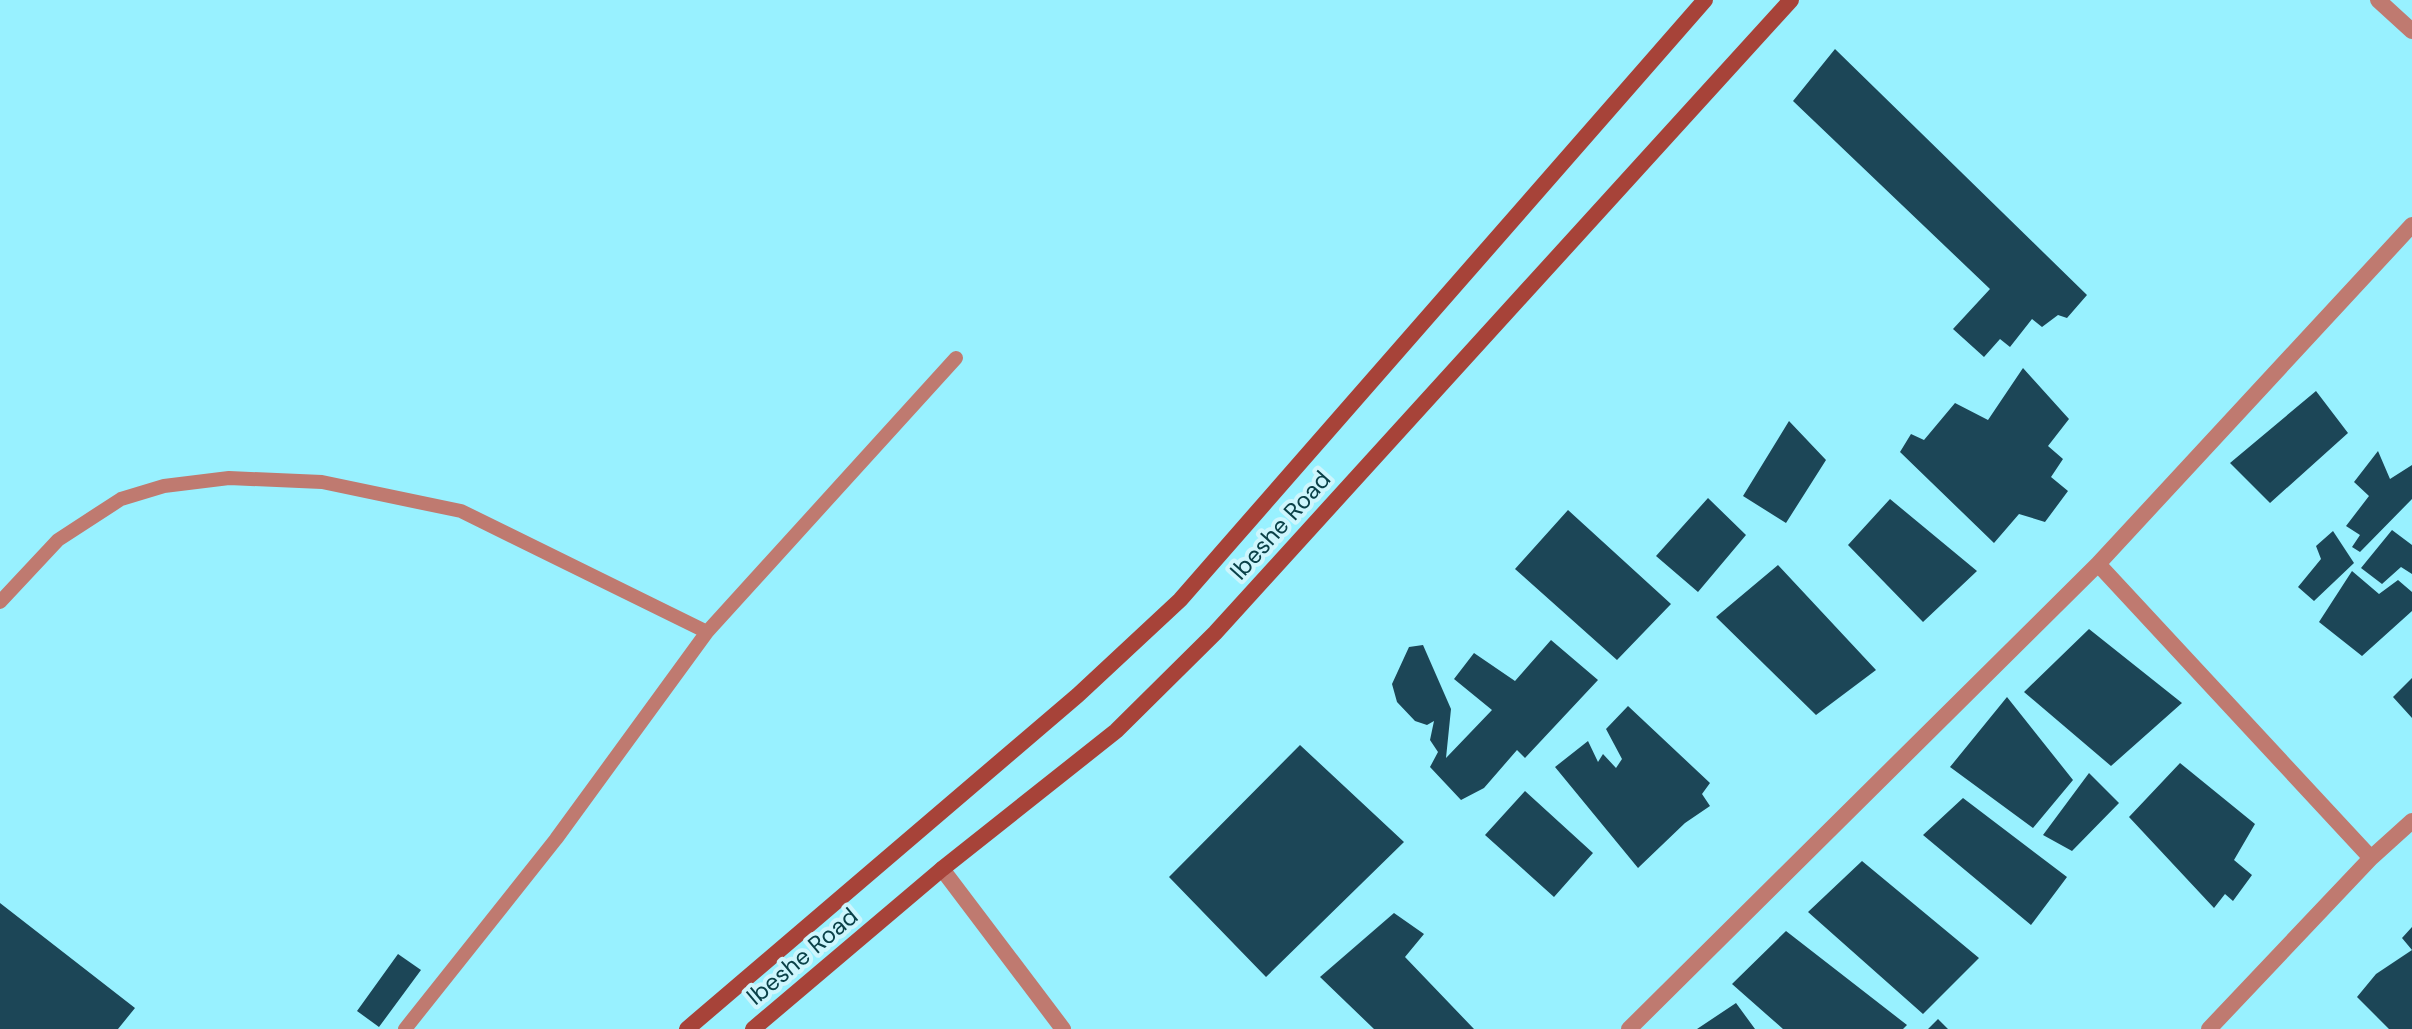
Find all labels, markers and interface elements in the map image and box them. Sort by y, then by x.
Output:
street label: Ibeshe Road [1223,464,1337,586]
street label: Ibeshe Road [740,900,864,1012]

